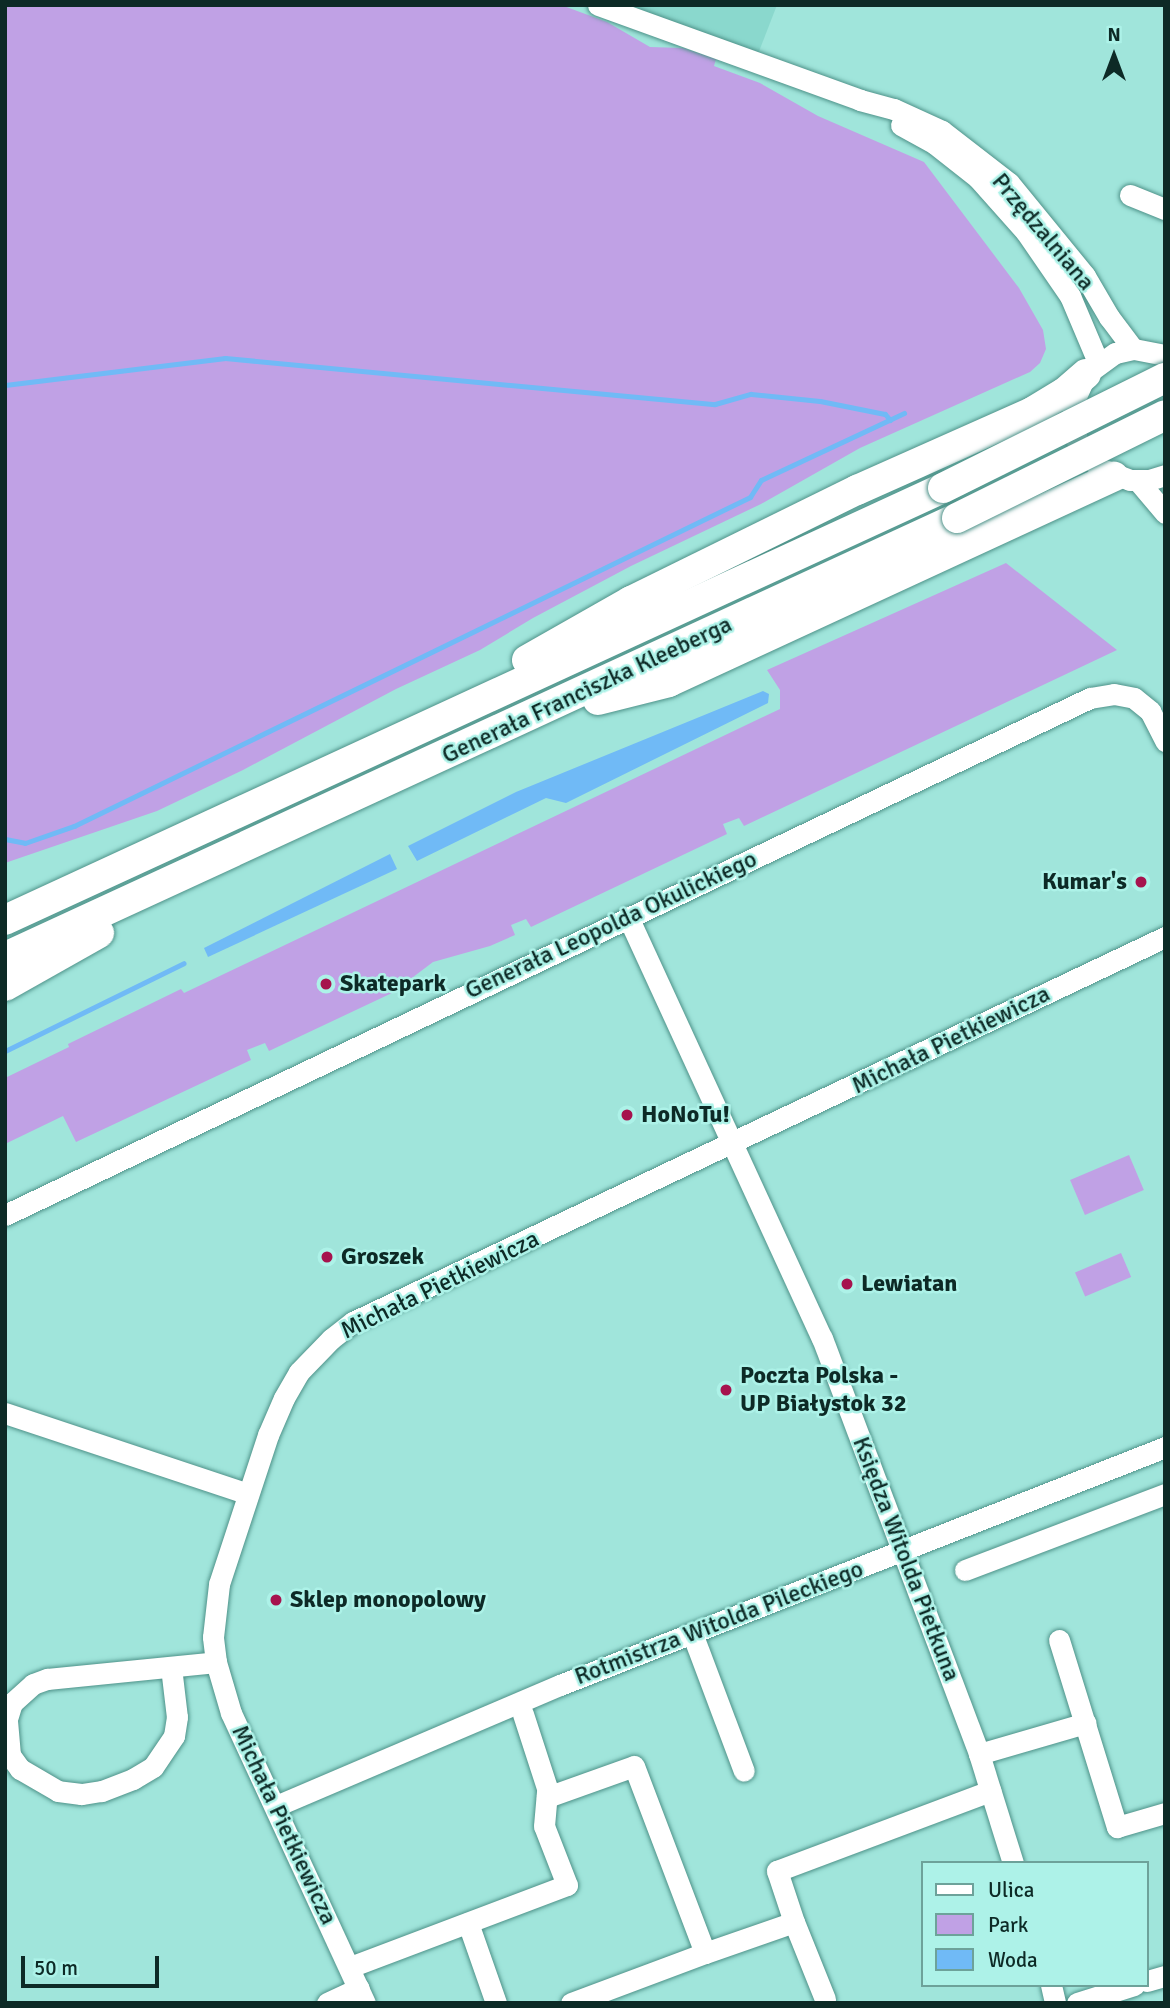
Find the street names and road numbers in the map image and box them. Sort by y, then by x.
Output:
street label: Przędzalniana [986,167,1100,297]
street label: Generała Franciszka Kleeberga [437,610,737,770]
street label: Generała Leopolda Okulickiego [461,845,761,1005]
street label: Michała Pietkiewicza [847,980,1055,1100]
street label: Michała Pietkiewicza [336,1225,544,1345]
street label: Księdza Witolda Pietkuna [846,1433,966,1685]
street label: Rotmistrza Witolda Pileckiego [571,1555,867,1691]
street label: Michała Pietkiewicza [225,1721,343,1929]

